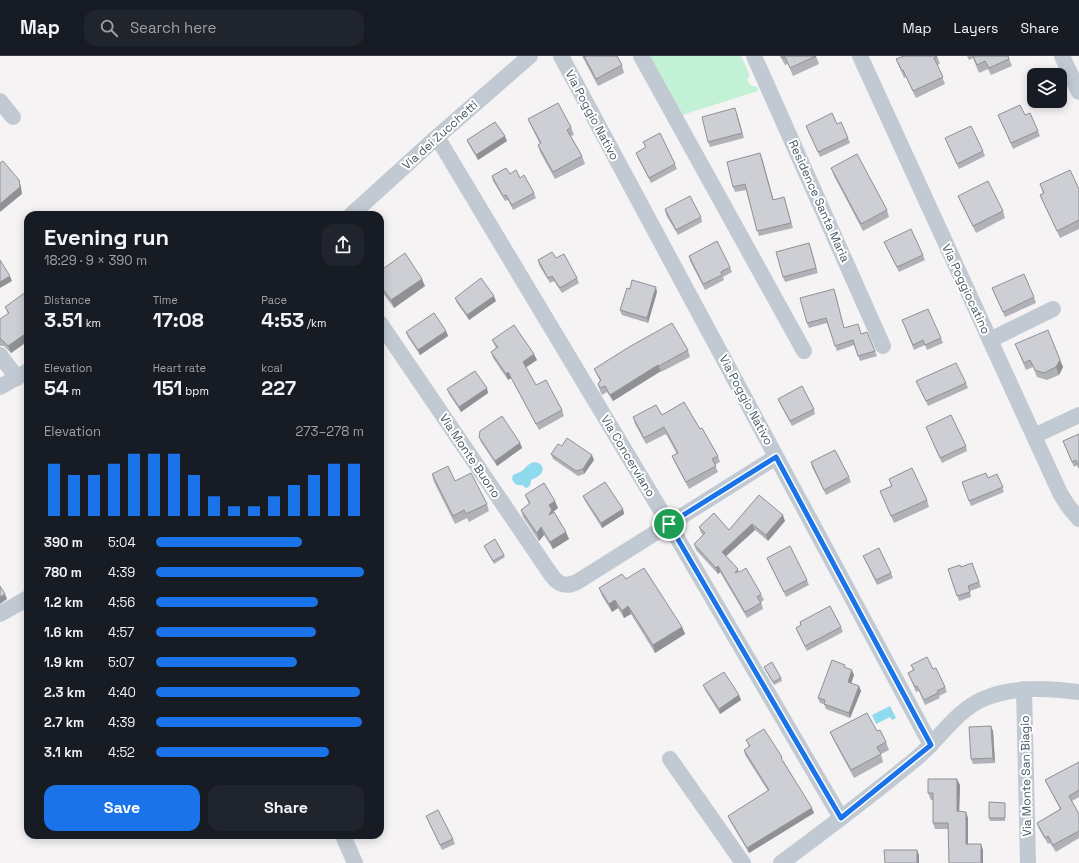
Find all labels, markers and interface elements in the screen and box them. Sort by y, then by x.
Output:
search box [84,10,364,46]
text: Map [20,15,60,40]
icon: search [98,17,120,39]
text: Search here [130,18,216,37]
text: Map [902,19,932,37]
text: Layers [954,19,998,37]
text: Share [1020,19,1059,37]
street label: Via Poggio Nativo [561,67,623,163]
map controls [1027,68,1067,108]
button: layers [1027,68,1067,108]
street label: Via dei Zucchetti [399,97,481,173]
street label: Residence Santa Maria [785,137,853,265]
text: Evening run [44,223,169,251]
button: share [322,224,364,266]
street label: Via Poggiocatino [938,241,994,337]
text: 18:29 · 9 × 390 m [44,252,147,269]
text: Distance [44,293,91,307]
text: Time [153,293,178,307]
text: Pace [261,293,287,307]
text: 3.51 [44,307,83,333]
text: 17:08 [153,307,204,333]
text: 4:53 [261,307,304,333]
text: km [83,316,101,330]
text: /km [304,316,326,330]
street label: Via Poggio Nativo [715,352,777,448]
text: Elevation [44,361,92,375]
text: Heart rate [153,361,206,375]
text: kcal [261,361,283,375]
text: 54 [44,375,69,401]
text: 151 [153,375,182,401]
text: 227 [261,375,296,401]
text: m [69,384,81,398]
text: bpm [182,384,209,398]
street label: Via Monte Buono [436,411,504,501]
street label: Via Concerviano [597,412,659,500]
text: Elevation [44,423,101,440]
text: 273–278 m [296,423,364,440]
pin [652,507,686,541]
icon: arrive [658,513,680,535]
text: 390 m [44,534,83,551]
text: 5:04 [108,534,136,551]
text: 780 m [44,564,82,581]
text: 4:39 [108,564,135,581]
text: 1.2 km [44,594,83,611]
text: 4:56 [108,594,135,611]
text: 1.6 km [44,624,83,641]
text: 4:57 [108,624,134,641]
text: 1.9 km [44,654,84,671]
text: 5:07 [108,654,135,671]
text: 2.3 km [44,684,85,701]
text: 4:40 [108,684,136,701]
text: 2.7 km [44,714,84,731]
text: 4:39 [108,714,135,731]
street label: Via Monte San Biagio [1017,715,1035,837]
text: 3.1 km [44,744,83,761]
text: 4:52 [108,744,135,761]
button: Save [44,785,200,831]
button: Share [208,785,364,831]

